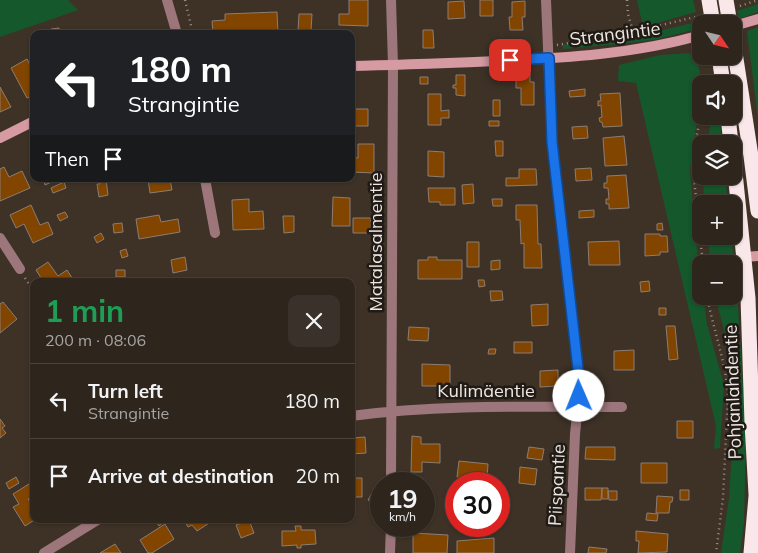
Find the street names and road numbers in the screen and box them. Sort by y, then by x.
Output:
street label: Strangintie [568,17,662,50]
street label: Matalasalmentie [364,173,387,311]
street label: Pohjanlahdentie [719,324,746,460]
street label: Kulimäentie [437,379,535,402]
street label: Piispantie [543,444,570,526]

